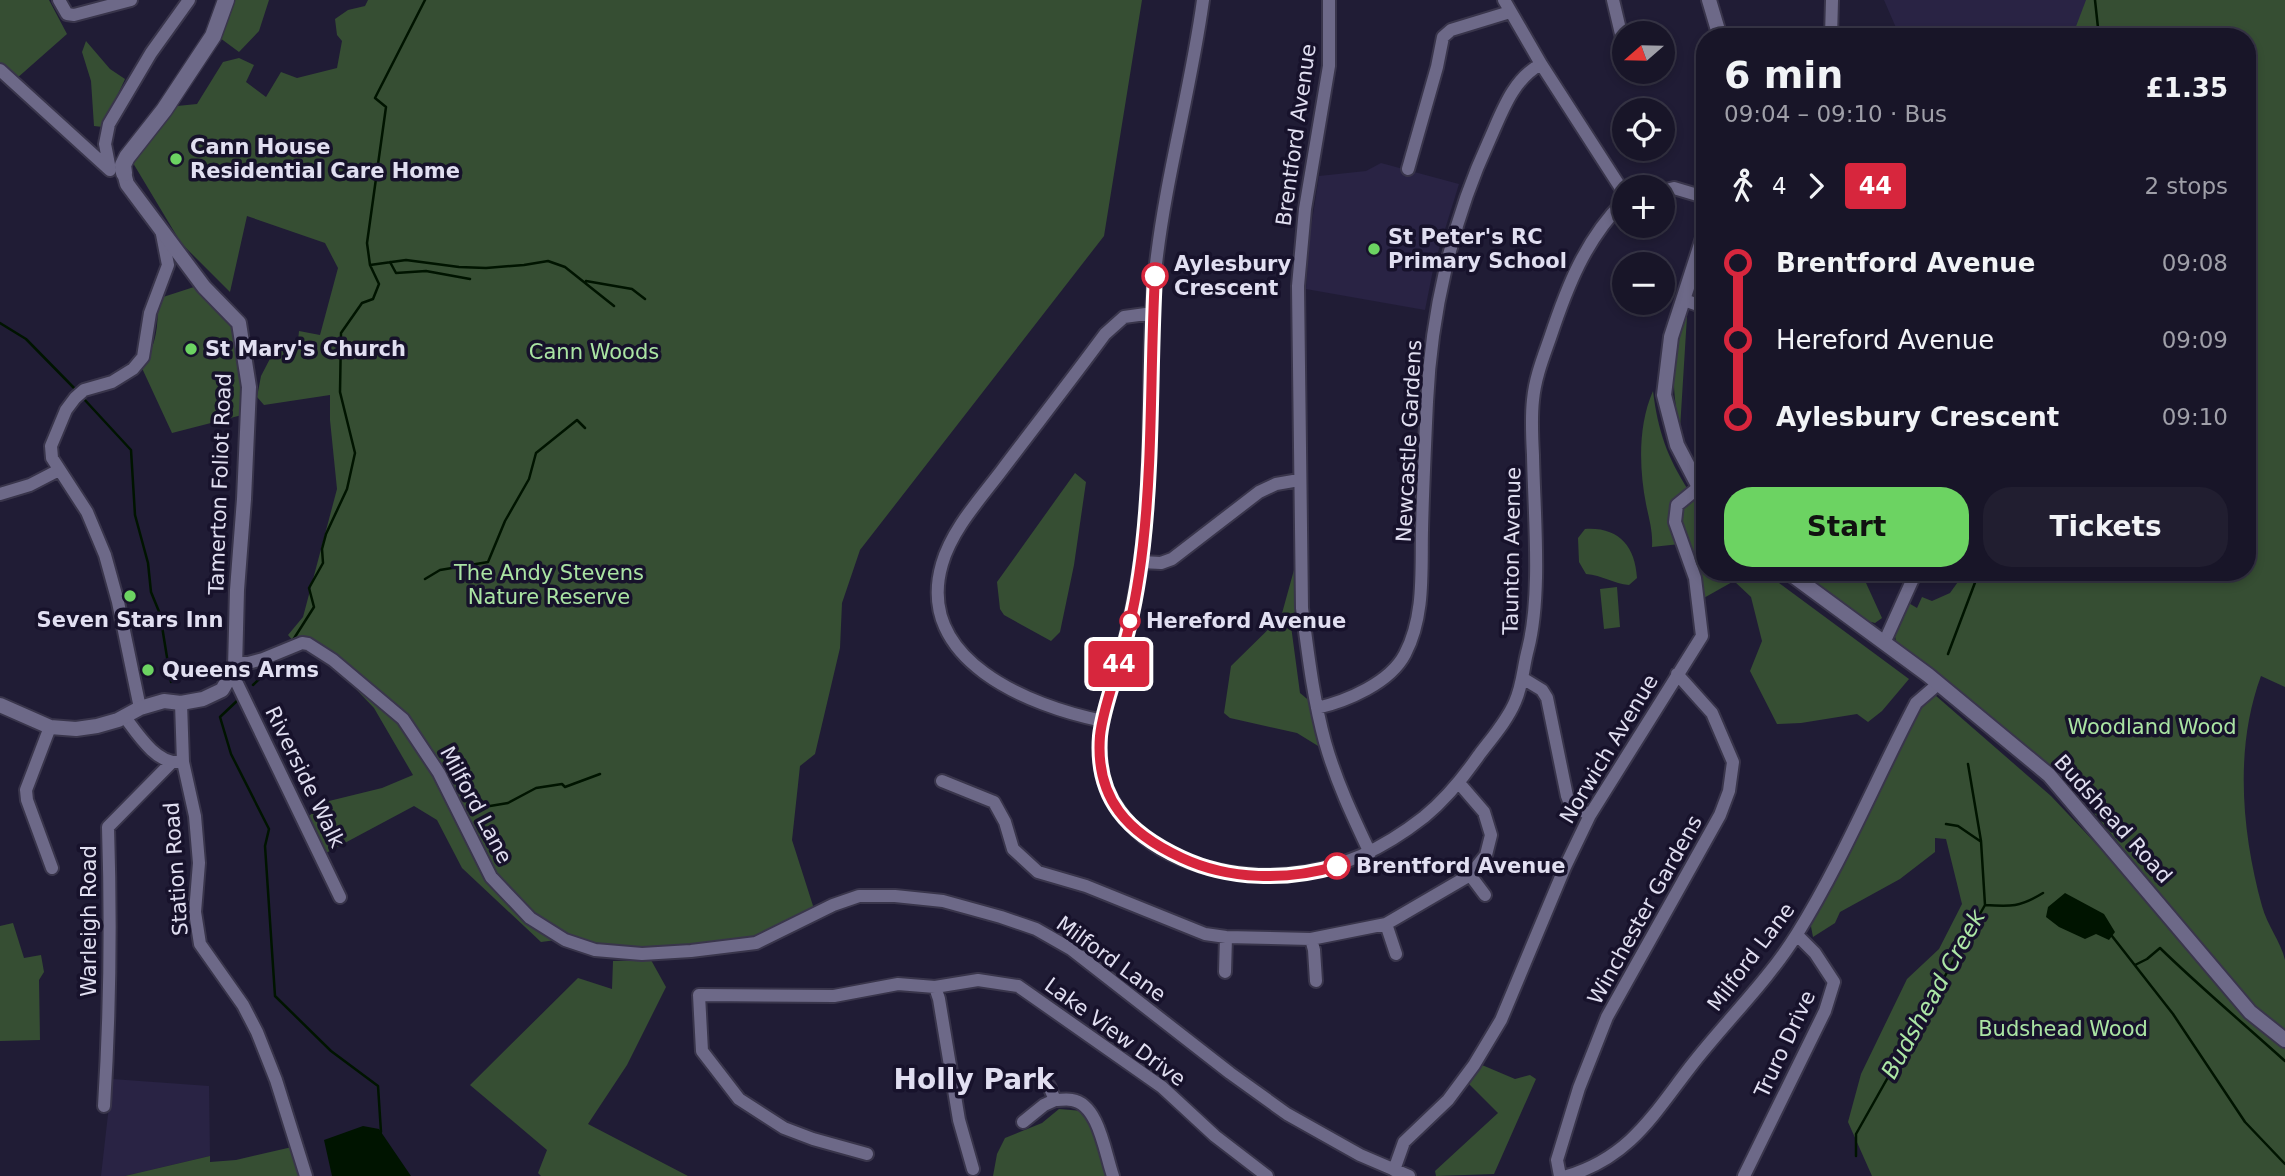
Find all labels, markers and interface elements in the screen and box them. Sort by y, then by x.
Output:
north arrow [1612,21,1675,84]
map controls [1612,21,1675,315]
street label: Brentford Avenue [1271,42,1321,228]
text: 6 min [1724,53,1843,97]
text: £1.35 [2146,73,2228,103]
button: locate [1612,98,1675,161]
text: 09:04 – 09:10 · Bus [1724,101,1947,127]
place label: Cann House Residential Care Home [190,135,460,183]
marker: Cann House Residential Care Home [168,151,184,167]
icon: walk [1724,167,1762,205]
icon: forward [1797,167,1835,205]
text: 44 [1859,172,1892,200]
text: 4 [1772,173,1787,199]
text: 2 stops [2144,173,2228,199]
button: + [1612,175,1675,238]
place label: St Peter's RC Primary School [1388,225,1567,273]
marker: St Peter's RC Primary School [1366,241,1382,257]
text: Brentford Avenue [1776,248,2035,278]
text: 09:08 [2162,250,2228,276]
place label: Aylesbury Crescent [1174,252,1291,300]
button: − [1612,252,1675,315]
marker: Aylesbury Crescent [1142,263,1168,289]
text: Hereford Avenue [1776,325,1994,355]
text: 09:09 [2162,327,2228,353]
place label: St Mary's Church [205,337,406,361]
street label: Newcastle Gardens [1392,339,1426,543]
park label: Cann Woods [529,340,659,364]
marker: St Mary's Church [183,341,199,357]
street label: Tamerton Foliot Road [204,373,236,596]
text: Aylesbury Crescent [1776,402,2059,432]
text: 09:10 [2162,404,2228,430]
street label: Taunton Avenue [1499,467,1525,636]
button: Start [1724,487,1969,567]
button: Tickets [1983,487,2228,567]
park label: The Andy Stevens Nature Reserve [453,561,644,609]
marker: Seven Stars Inn [122,588,138,604]
place label: Seven Stars Inn [37,608,223,632]
place label: Hereford Avenue [1146,609,1346,633]
marker: Hereford Avenue [1120,611,1140,631]
line badge: 44 [1088,641,1150,687]
text: 44 [1102,650,1136,678]
place label: Queens Arms [162,658,319,682]
marker: Queens Arms [140,662,156,678]
street label: Norwich Avenue [1555,670,1663,828]
street label: Riverside Walk [260,702,350,852]
park label: Woodland Wood [2067,715,2237,739]
street label: Milford Lane [435,742,517,868]
street label: Budshead Road [2049,750,2177,888]
street label: Station Road [159,801,193,937]
street label: Winchester Gardens [1583,811,1707,1009]
street label: Warleigh Road [77,845,101,997]
marker: Brentford Avenue [1324,853,1350,879]
place label: Brentford Avenue [1356,854,1565,878]
street label: Milford Lane [1703,898,1799,1016]
water label: Budshead Creek [1876,904,1991,1083]
street label: Milford Lane [1052,911,1170,1007]
street label: Lake View Drive [1040,973,1190,1091]
street label: Truro Drive [1749,987,1820,1102]
park label: Budshead Wood [1978,1017,2148,1041]
district label: Holly Park [894,1063,1056,1096]

